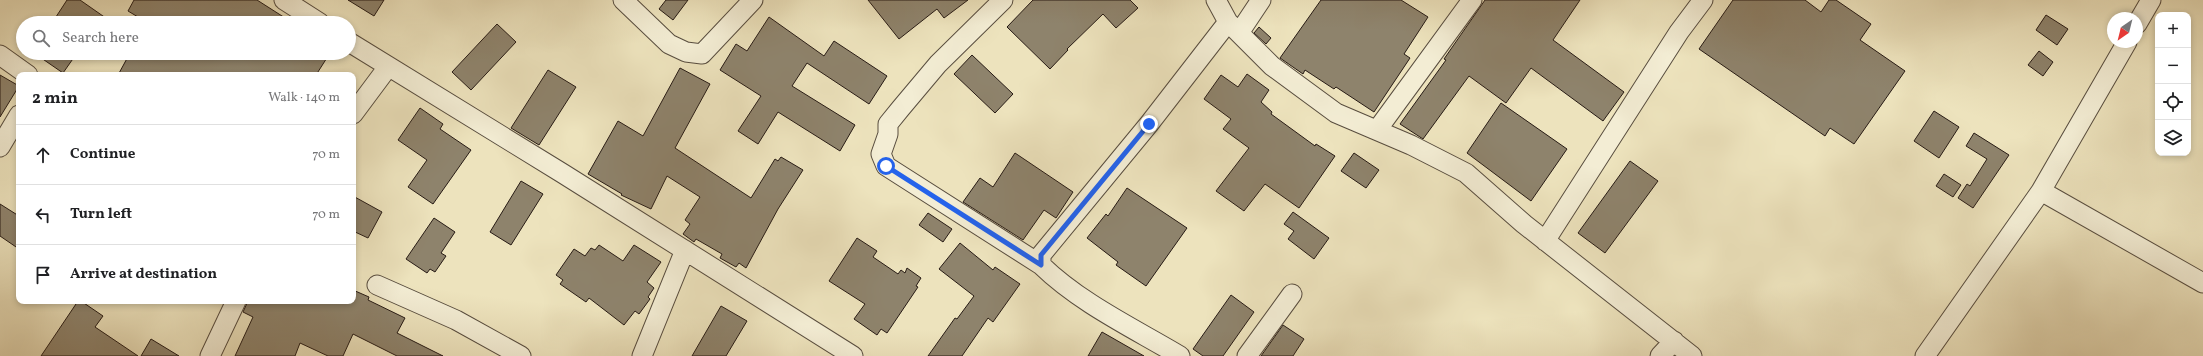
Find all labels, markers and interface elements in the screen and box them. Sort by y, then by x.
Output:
north arrow [2107,12,2143,48]
map controls [2155,12,2191,156]
button: + [2155,12,2191,48]
search box [16,16,356,60]
icon: search [30,27,52,49]
text: Search here [62,28,139,49]
button: − [2155,48,2191,84]
button: locate [2155,84,2191,120]
text: 2 min [32,87,78,110]
text: Walk · 140 m [268,89,340,107]
route end [1140,115,1158,133]
button: layers [2155,120,2191,156]
icon: ahead [32,144,54,166]
text: Continue [70,144,135,165]
text: 70 m [312,146,340,164]
route start [877,157,895,175]
icon: left [32,204,54,226]
text: Turn left [70,204,132,225]
text: 70 m [312,206,340,224]
icon: arrive [32,264,54,286]
text: Arrive at destination [70,264,217,285]

